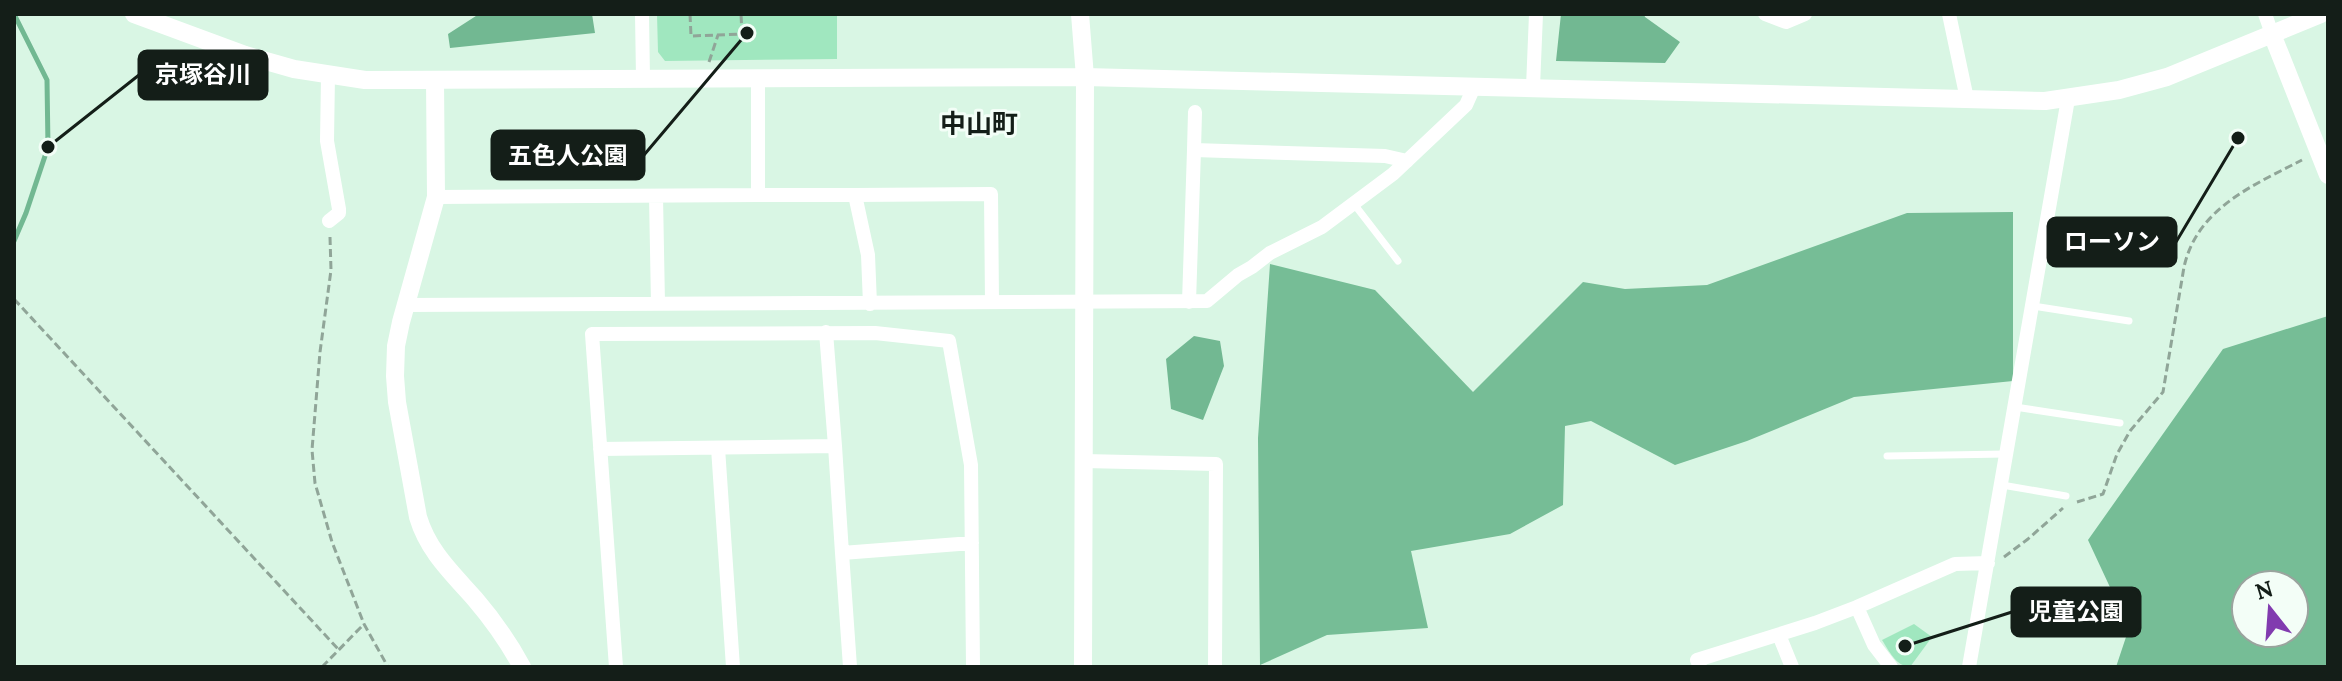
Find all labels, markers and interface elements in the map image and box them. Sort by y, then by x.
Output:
callout: 京塚谷川 [139,51,267,99]
text: 京塚谷川 [155,59,251,90]
district label: 中山町 [940,107,1018,140]
callout: 五色人公園 [492,131,644,179]
text: 五色人公園 [508,140,628,171]
callout: ローソン [2048,218,2176,266]
text: ローソン [2064,226,2160,257]
north arrow [2230,569,2310,649]
text: N [2252,574,2276,606]
callout: 児童公園 [2012,588,2140,636]
text: 児童公園 [2028,596,2124,627]

